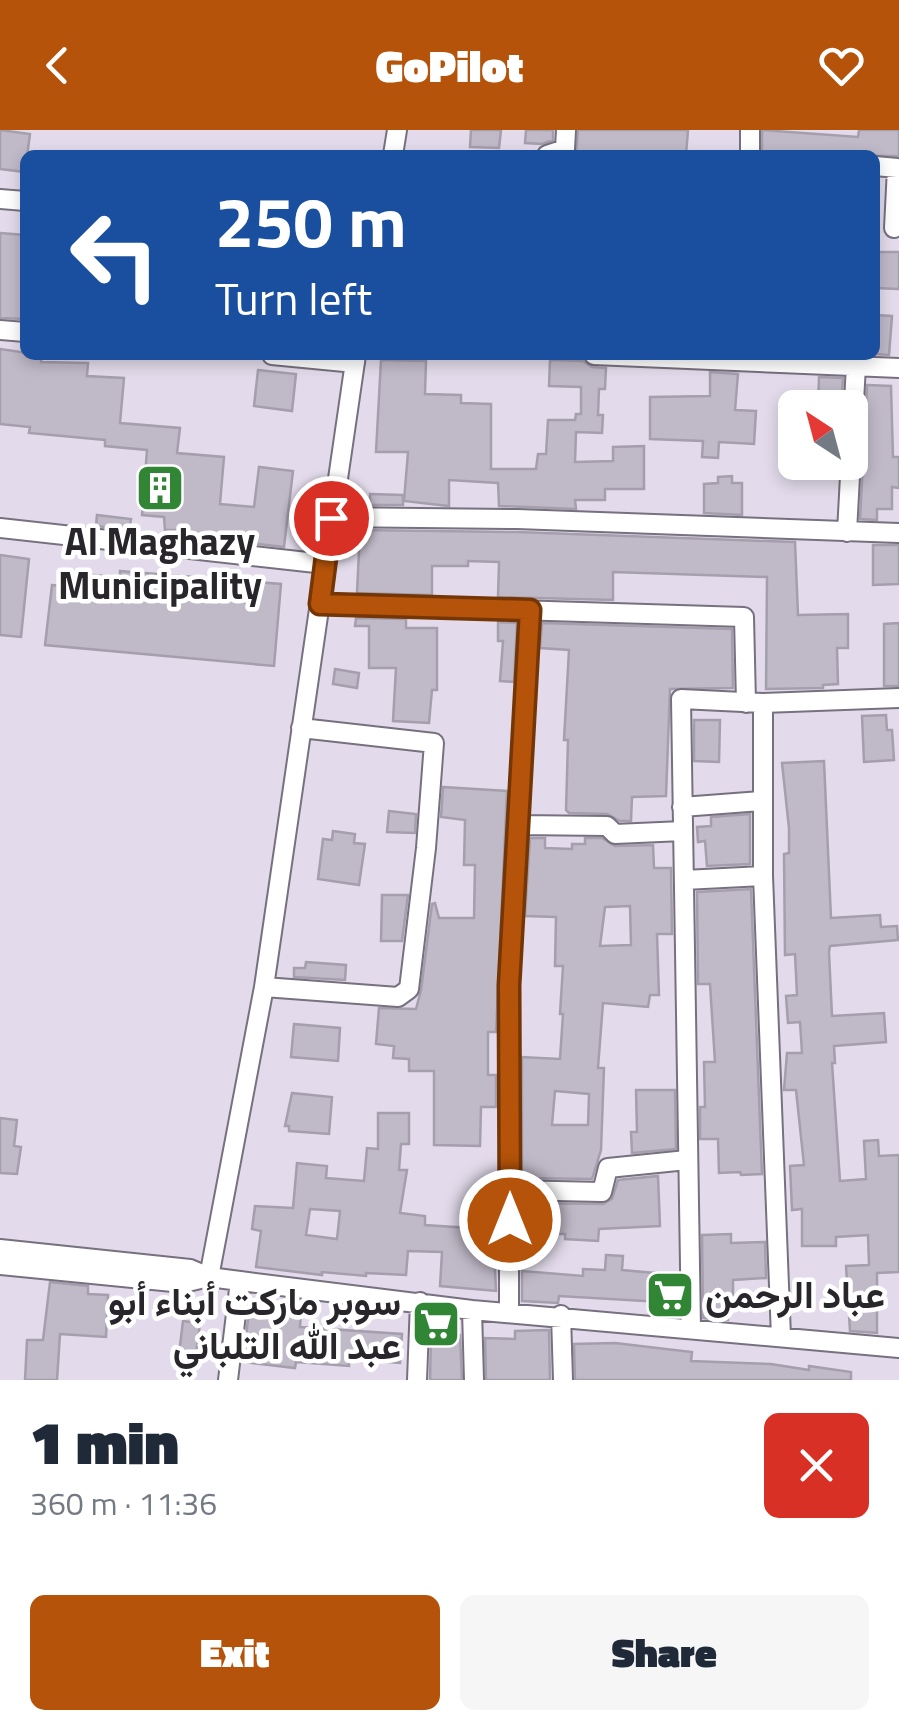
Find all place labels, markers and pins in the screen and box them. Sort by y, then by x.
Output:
building icon: Al Maghazy Municipality [134,462,186,514]
pin [289,476,374,561]
place label: Al Maghazy Municipality [58,512,262,614]
place label: عباد الرحمن [705,1265,885,1323]
supermarket icon: عباد الرحمن [644,1269,696,1321]
place label: سوبر ماركت أبناء أبو عبد الله التلباني [108,1272,401,1378]
supermarket icon: سوبر ماركت أبناء أبو عبد الله التلباني [410,1298,462,1350]

